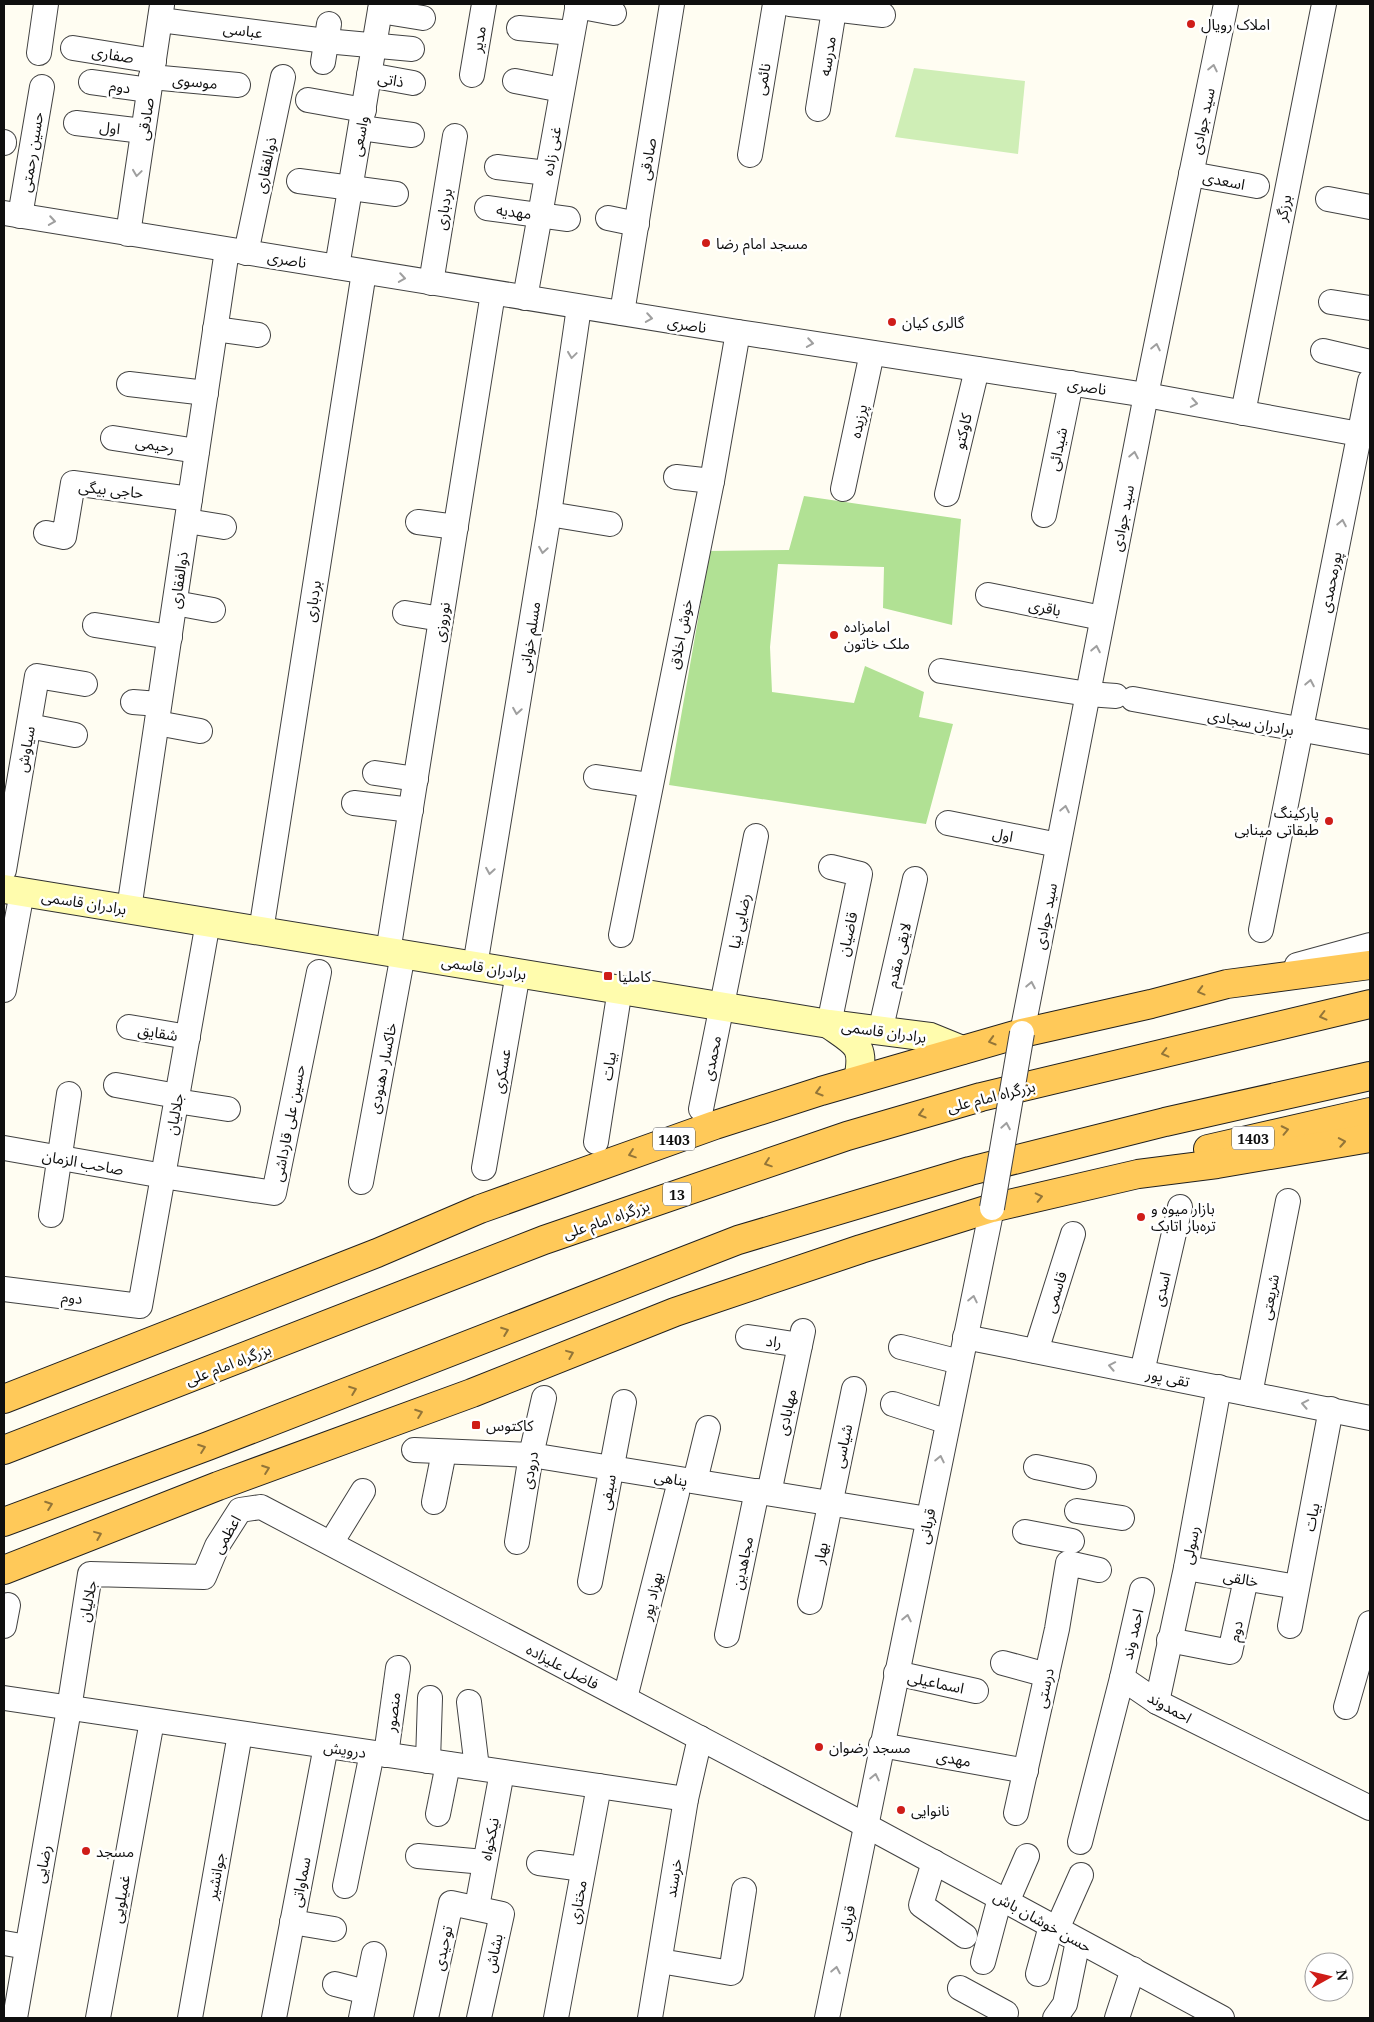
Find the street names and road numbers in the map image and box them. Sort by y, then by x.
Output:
street label: عباسی [222,18,264,42]
street label: مدیر [466,24,490,55]
street label: مدرسه [814,35,840,77]
street label: صفاری [91,41,135,67]
street label: نائمی [749,61,775,97]
street label: ذاتی [376,67,406,91]
street label: موسوی [172,69,218,93]
street label: دوم [108,75,132,99]
street label: سید جوادی [1185,86,1219,156]
street label: صادقی [132,96,158,142]
street label: حسین رحمتی [15,110,47,194]
street label: واسعی [346,114,372,158]
street label: اول [99,116,121,138]
street label: غنی زاده [537,124,565,177]
street label: ذوالفقاری [249,135,281,195]
street label: صادقی [634,136,660,182]
street label: اسعدی [1201,166,1247,194]
street label: بردباری [430,187,456,231]
street label: برزگر [1270,193,1295,224]
street label: مهدیه [495,199,533,223]
street label: ناصری [266,246,308,272]
street label: ناصری [666,311,708,337]
street label: ناصری [1066,373,1108,399]
street label: پرزیده [845,402,872,440]
street label: کاوکتو [948,410,976,451]
street label: شیدائی [1043,425,1071,473]
street label: رحیمی [134,431,176,457]
street label: حاجی بیگی [78,476,145,502]
street label: سید جوادی [1106,483,1138,553]
street label: ذوالفقاری [164,550,192,610]
street label: پورمحمدی [1314,550,1347,615]
street label: بردباری [299,579,325,623]
street label: باقری [1027,594,1063,620]
street label: خوش اخلاق [663,597,697,671]
street label: مسلم خوانی [513,600,546,674]
street label: نوروزی [428,601,454,643]
street label: برادران سجادی [1206,705,1296,739]
street label: سیاوش [11,724,39,774]
street label: اول [991,822,1015,846]
street label: سید جوادی [1029,881,1061,951]
street label: برادران قاسمی [40,885,128,919]
street label: رضایی نیا [723,891,755,951]
street label: قاضیان [833,910,862,958]
street label: لایقی مقدم [881,921,917,990]
street label: برادران قاسمی [440,950,528,984]
street label: برادران قاسمی [840,1015,928,1047]
street label: شقایق [136,1019,180,1046]
street label: خاکسار دهنودی [363,1021,401,1115]
street label: محمدی [697,1034,725,1082]
street label: عسکری [487,1047,515,1095]
street label: بیات [596,1050,620,1082]
street label: حسین علی قارداشی [267,1063,309,1183]
street label: بزرگراه امام علی [945,1075,1038,1119]
street label: جلالیان [161,1091,188,1136]
road number: 1403 [1232,1126,1274,1150]
road number: 1403 [653,1128,695,1150]
street label: صاحب الزمان [41,1145,125,1179]
road number: 13 [663,1182,691,1206]
street label: بزرگراه امام علی [560,1195,653,1245]
street label: قاسمی [1039,1268,1071,1315]
street label: اسدی [1147,1270,1175,1308]
street label: شریعتی [1255,1272,1283,1322]
street label: دوم [60,1286,84,1310]
street label: راد [765,1330,783,1352]
street label: بزرگراه امام علی [182,1338,274,1391]
street label: تقی پور [1143,1363,1191,1392]
street label: مهابادی [771,1387,801,1437]
street label: شیاسی [828,1422,856,1470]
street label: درودی [516,1450,542,1490]
street label: پناهی [653,1465,689,1492]
street label: سیفی [594,1472,620,1511]
street label: بیات [1298,1501,1324,1533]
street label: قربانی [913,1506,940,1546]
street label: اعظمی [207,1511,245,1557]
street label: رسولی [1176,1524,1204,1566]
street label: مجاهدین [727,1535,757,1591]
street label: بهار [808,1541,832,1566]
street label: خالقی [1222,1565,1260,1591]
street label: بهزاد پور [635,1570,668,1623]
street label: جلالیان [73,1578,101,1624]
street label: احمد وند [1116,1607,1148,1661]
street label: دوم [1223,1619,1249,1644]
street label: فاضل علیزاده [523,1639,603,1694]
street label: اسماعیلی [906,1666,966,1698]
street label: درستی [1030,1666,1058,1710]
street label: احمدوند [1144,1687,1196,1727]
street label: منصور [380,1691,404,1734]
street label: درویش [322,1736,368,1762]
street label: مهدی [935,1745,973,1771]
street label: نیکخواه [475,1816,503,1862]
street label: رضایی [29,1843,55,1885]
street label: جوانشیر [201,1851,229,1902]
street label: سماواتی [285,1855,315,1909]
street label: خرسند [660,1857,686,1899]
street label: غمیلویی [106,1873,134,1925]
street label: مختاری [563,1878,591,1926]
street label: حسن خوشان باش [990,1886,1096,1956]
street label: قربانی [833,1903,859,1942]
street label: توحیدی [427,1924,457,1972]
street label: بشاش [479,1932,507,1974]

